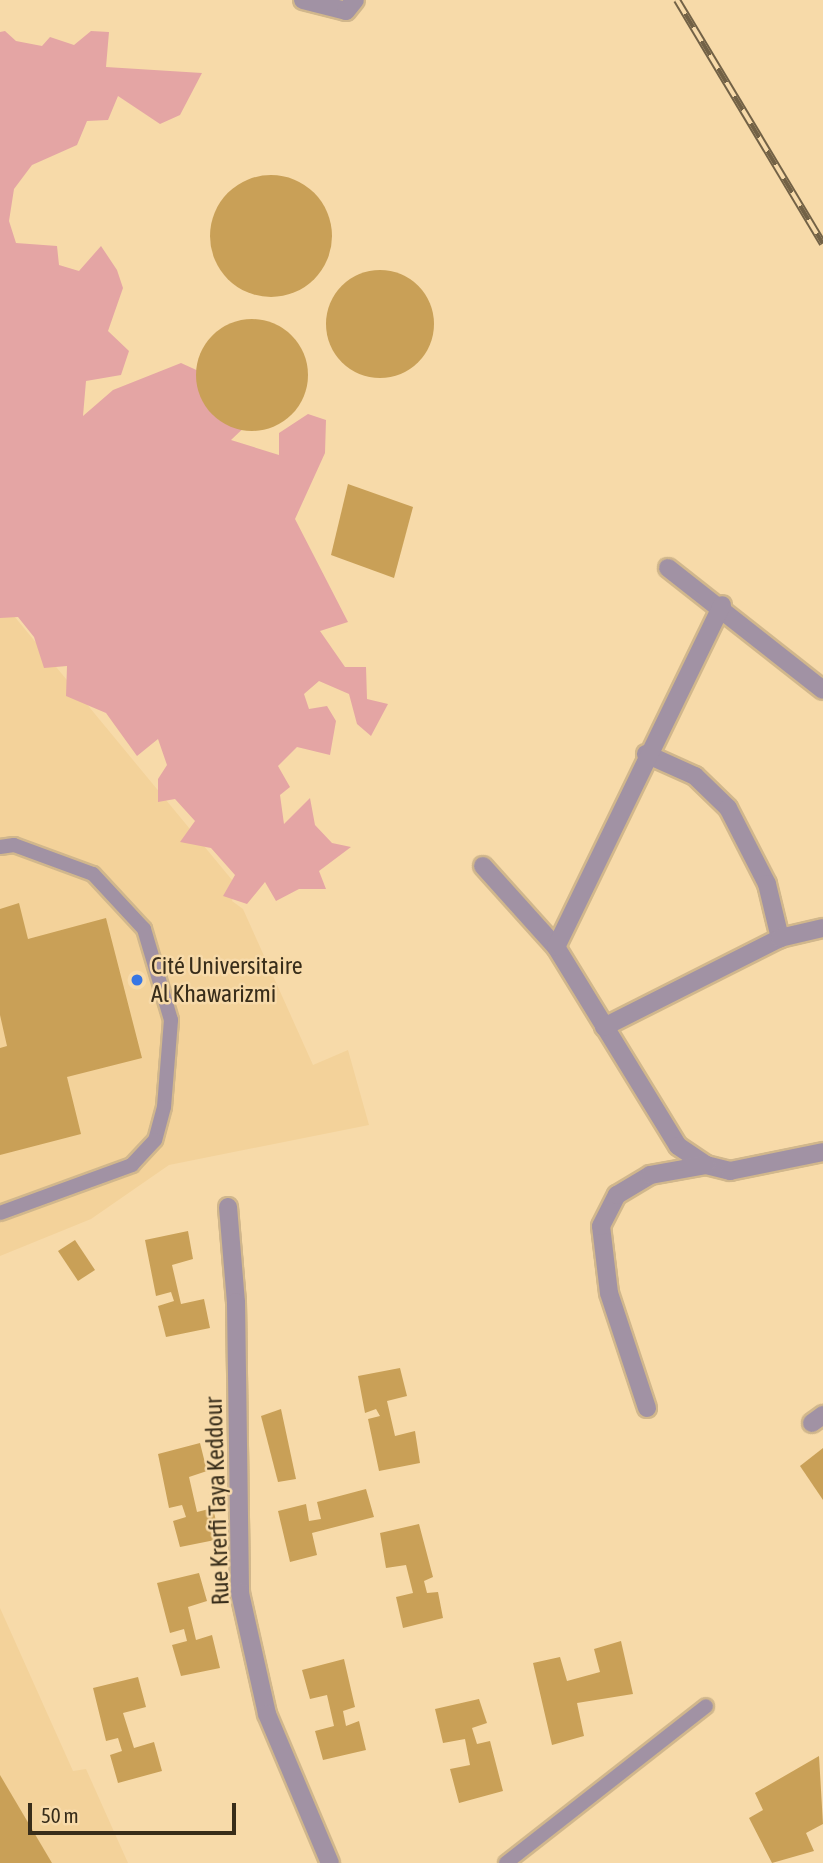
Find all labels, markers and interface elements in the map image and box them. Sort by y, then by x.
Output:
place label: Cité Universitaire Al Khawarizmi [151,952,303,1008]
marker: Cité Universitaire Al Khawarizmi [129,972,145,988]
street label: Rue Krerfi Taya Keddour [199,1396,235,1606]
scale bar [32,1790,240,1834]
text: 50 m [41,1803,79,1827]

